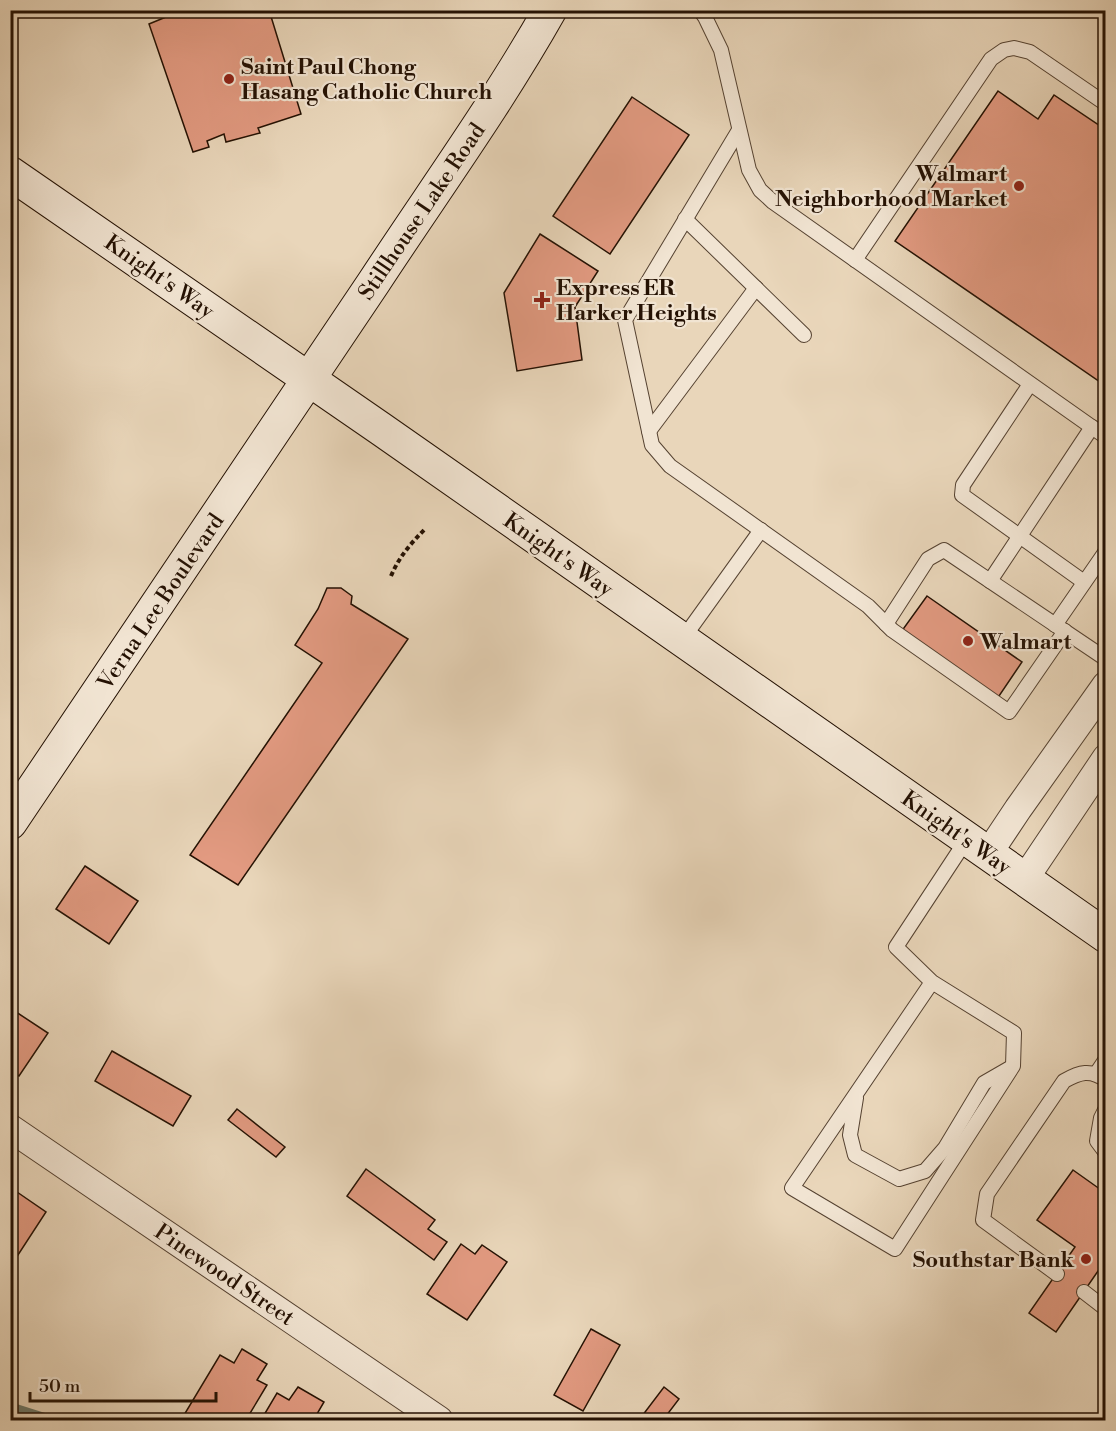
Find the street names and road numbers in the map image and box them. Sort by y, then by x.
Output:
street label: Stillhouse Lake Road [353,118,492,305]
street label: Knight's Way [99,229,220,325]
street label: Knight's Way [498,507,619,603]
street label: Verna Lee Boulevard [92,508,230,696]
street label: Knight's Way [896,785,1017,881]
street label: Pinewood Street [149,1218,299,1332]

